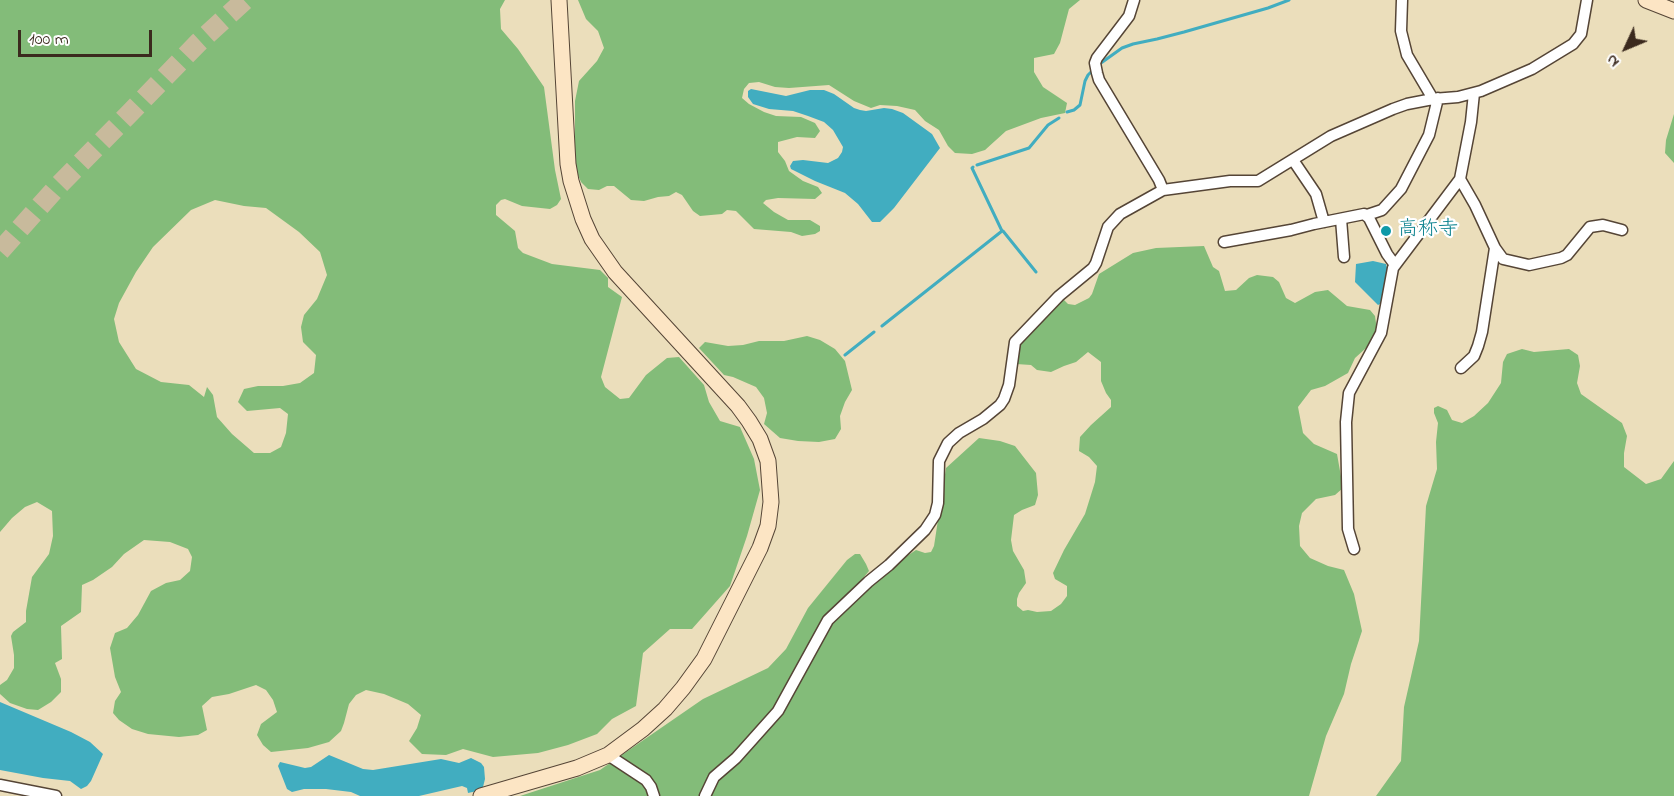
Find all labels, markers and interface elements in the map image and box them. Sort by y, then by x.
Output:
scale bar [21,18,154,56]
north arrow [1596,18,1656,78]
text: 100 m [29,27,69,53]
text: N [1601,48,1625,73]
place label: 高称寺 [1398,219,1458,243]
marker: 高称寺 [1379,224,1393,238]

